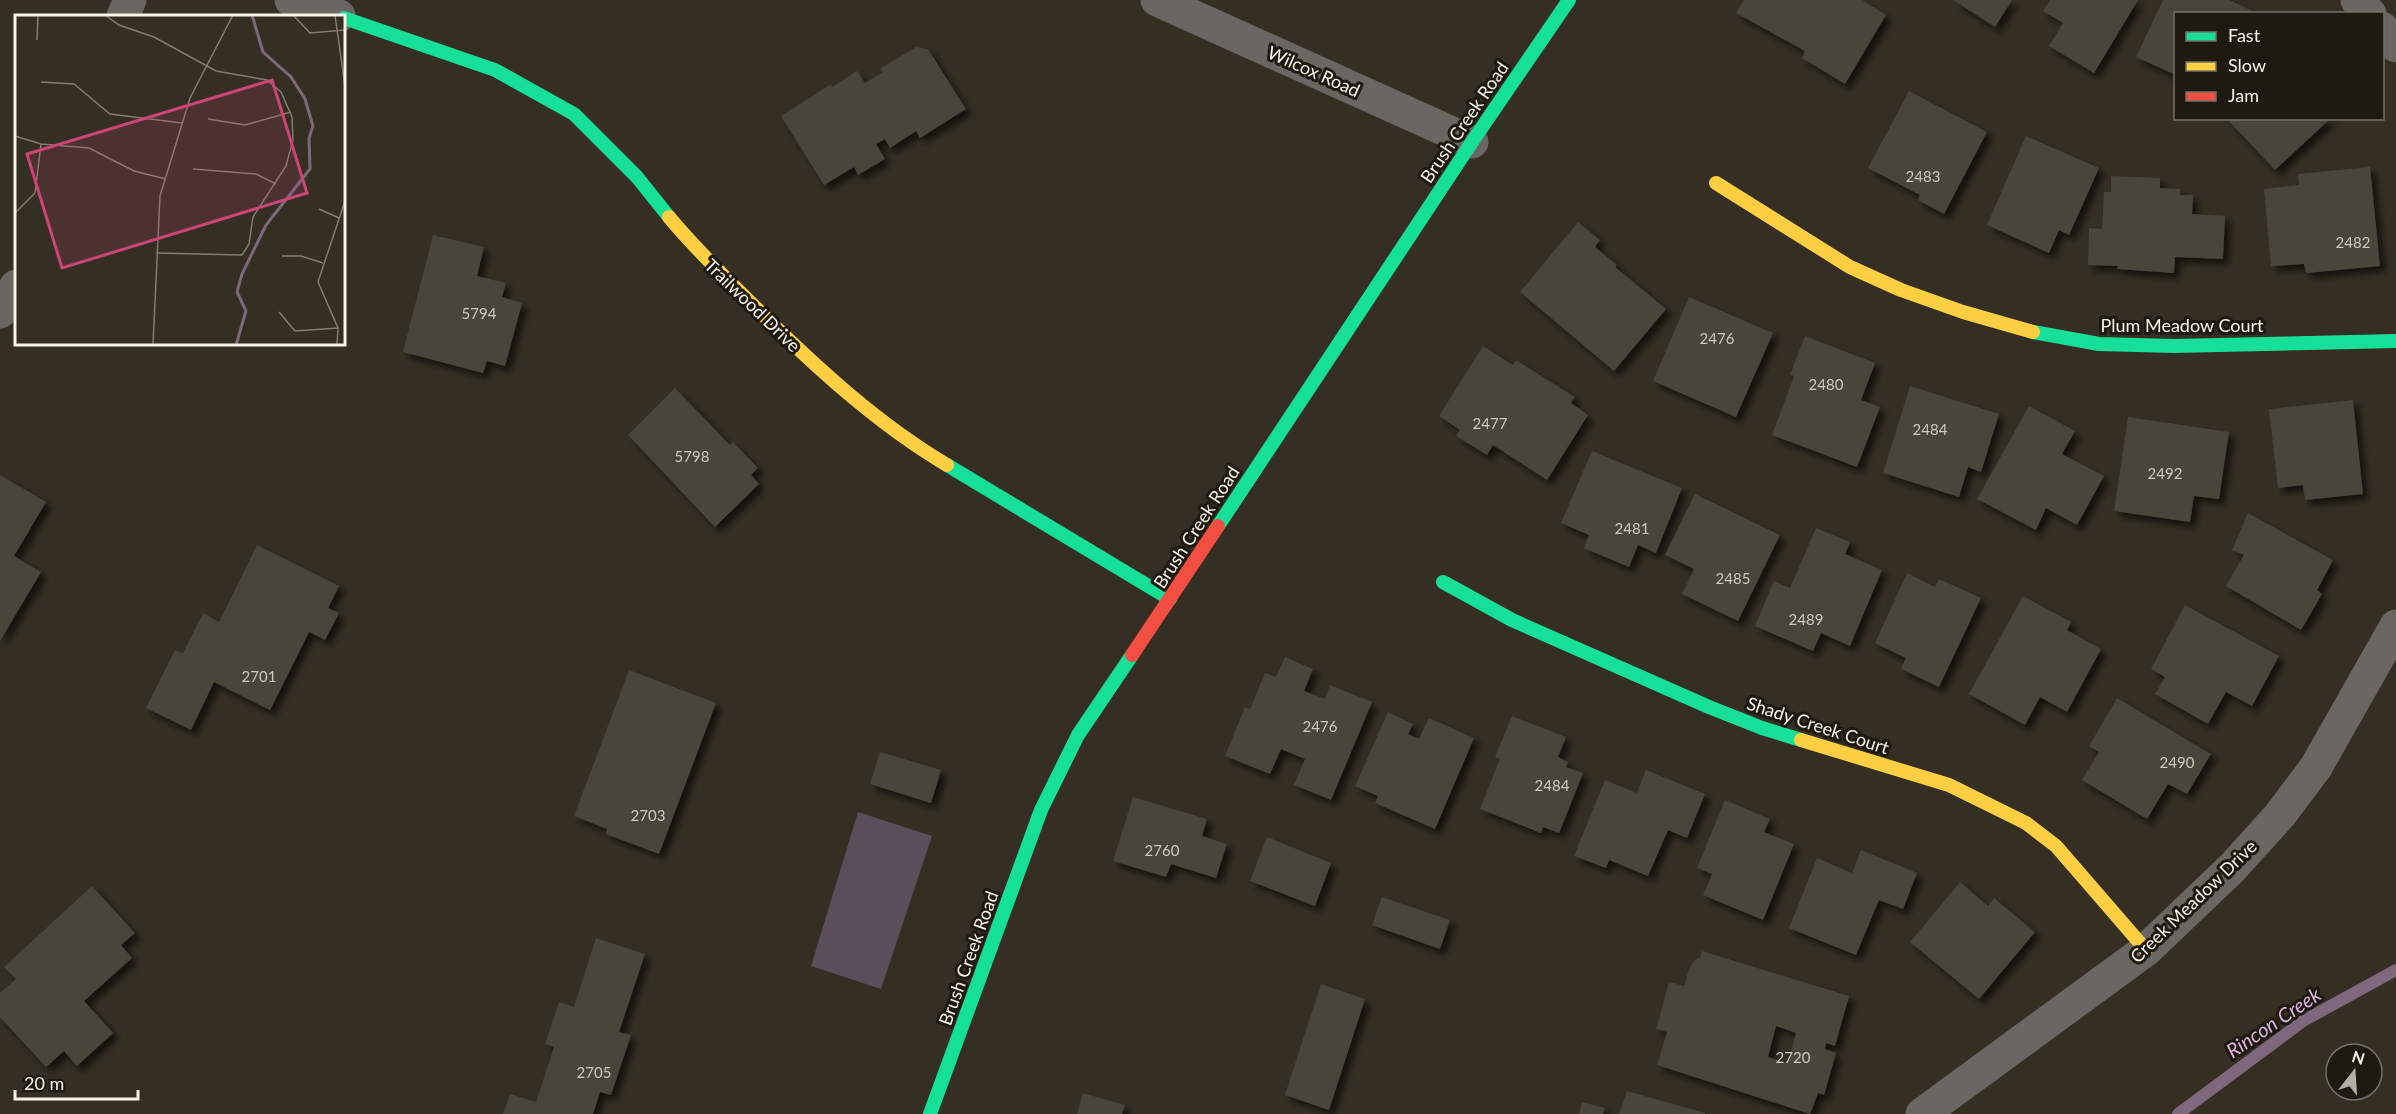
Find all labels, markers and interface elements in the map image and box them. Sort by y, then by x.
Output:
legend [2174,12,2384,120]
inset map [15,15,345,345]
text: Fast [2228,24,2261,46]
street label: Wilcox Road [1264,41,1364,101]
text: Slow [2228,54,2266,76]
street label: Brush Creek Road [1415,57,1513,187]
text: Jam [2228,84,2259,106]
house number: 2483 [1906,167,1940,185]
house number: 2482 [2336,233,2370,251]
street label: Trailwood Drive [701,254,805,356]
house number: 5794 [462,304,497,322]
street label: Plum Meadow Court [2101,314,2264,336]
house number: 2476 [1700,329,1735,347]
house number: 2480 [1809,375,1844,393]
house number: 2477 [1473,414,1508,432]
house number: 2484 [1913,420,1948,438]
house number: 5798 [675,447,709,465]
street label: Brush Creek Road [1148,462,1244,592]
house number: 2492 [2148,464,2182,482]
house number: 2481 [1615,519,1649,537]
house number: 2485 [1716,569,1750,587]
house number: 2489 [1789,610,1823,628]
house number: 2701 [242,667,276,685]
street label: Shady Creek Court [1744,692,1892,759]
house number: 2476 [1303,717,1338,735]
house number: 2490 [2160,753,2195,771]
house number: 2484 [1535,776,1570,794]
house number: 2703 [631,806,665,824]
street label: Creek Meadow Drive [2125,835,2261,967]
house number: 2760 [1145,841,1180,859]
street label: Brush Creek Road [933,888,1003,1028]
water label: Rincon Creek [2221,981,2325,1062]
north arrow [2324,1042,2384,1102]
text: N [2350,1046,2367,1068]
house number: 2720 [1776,1048,1811,1066]
scale bar [15,1063,138,1101]
house number: 2705 [577,1063,611,1081]
text: 20 m [24,1072,64,1094]

